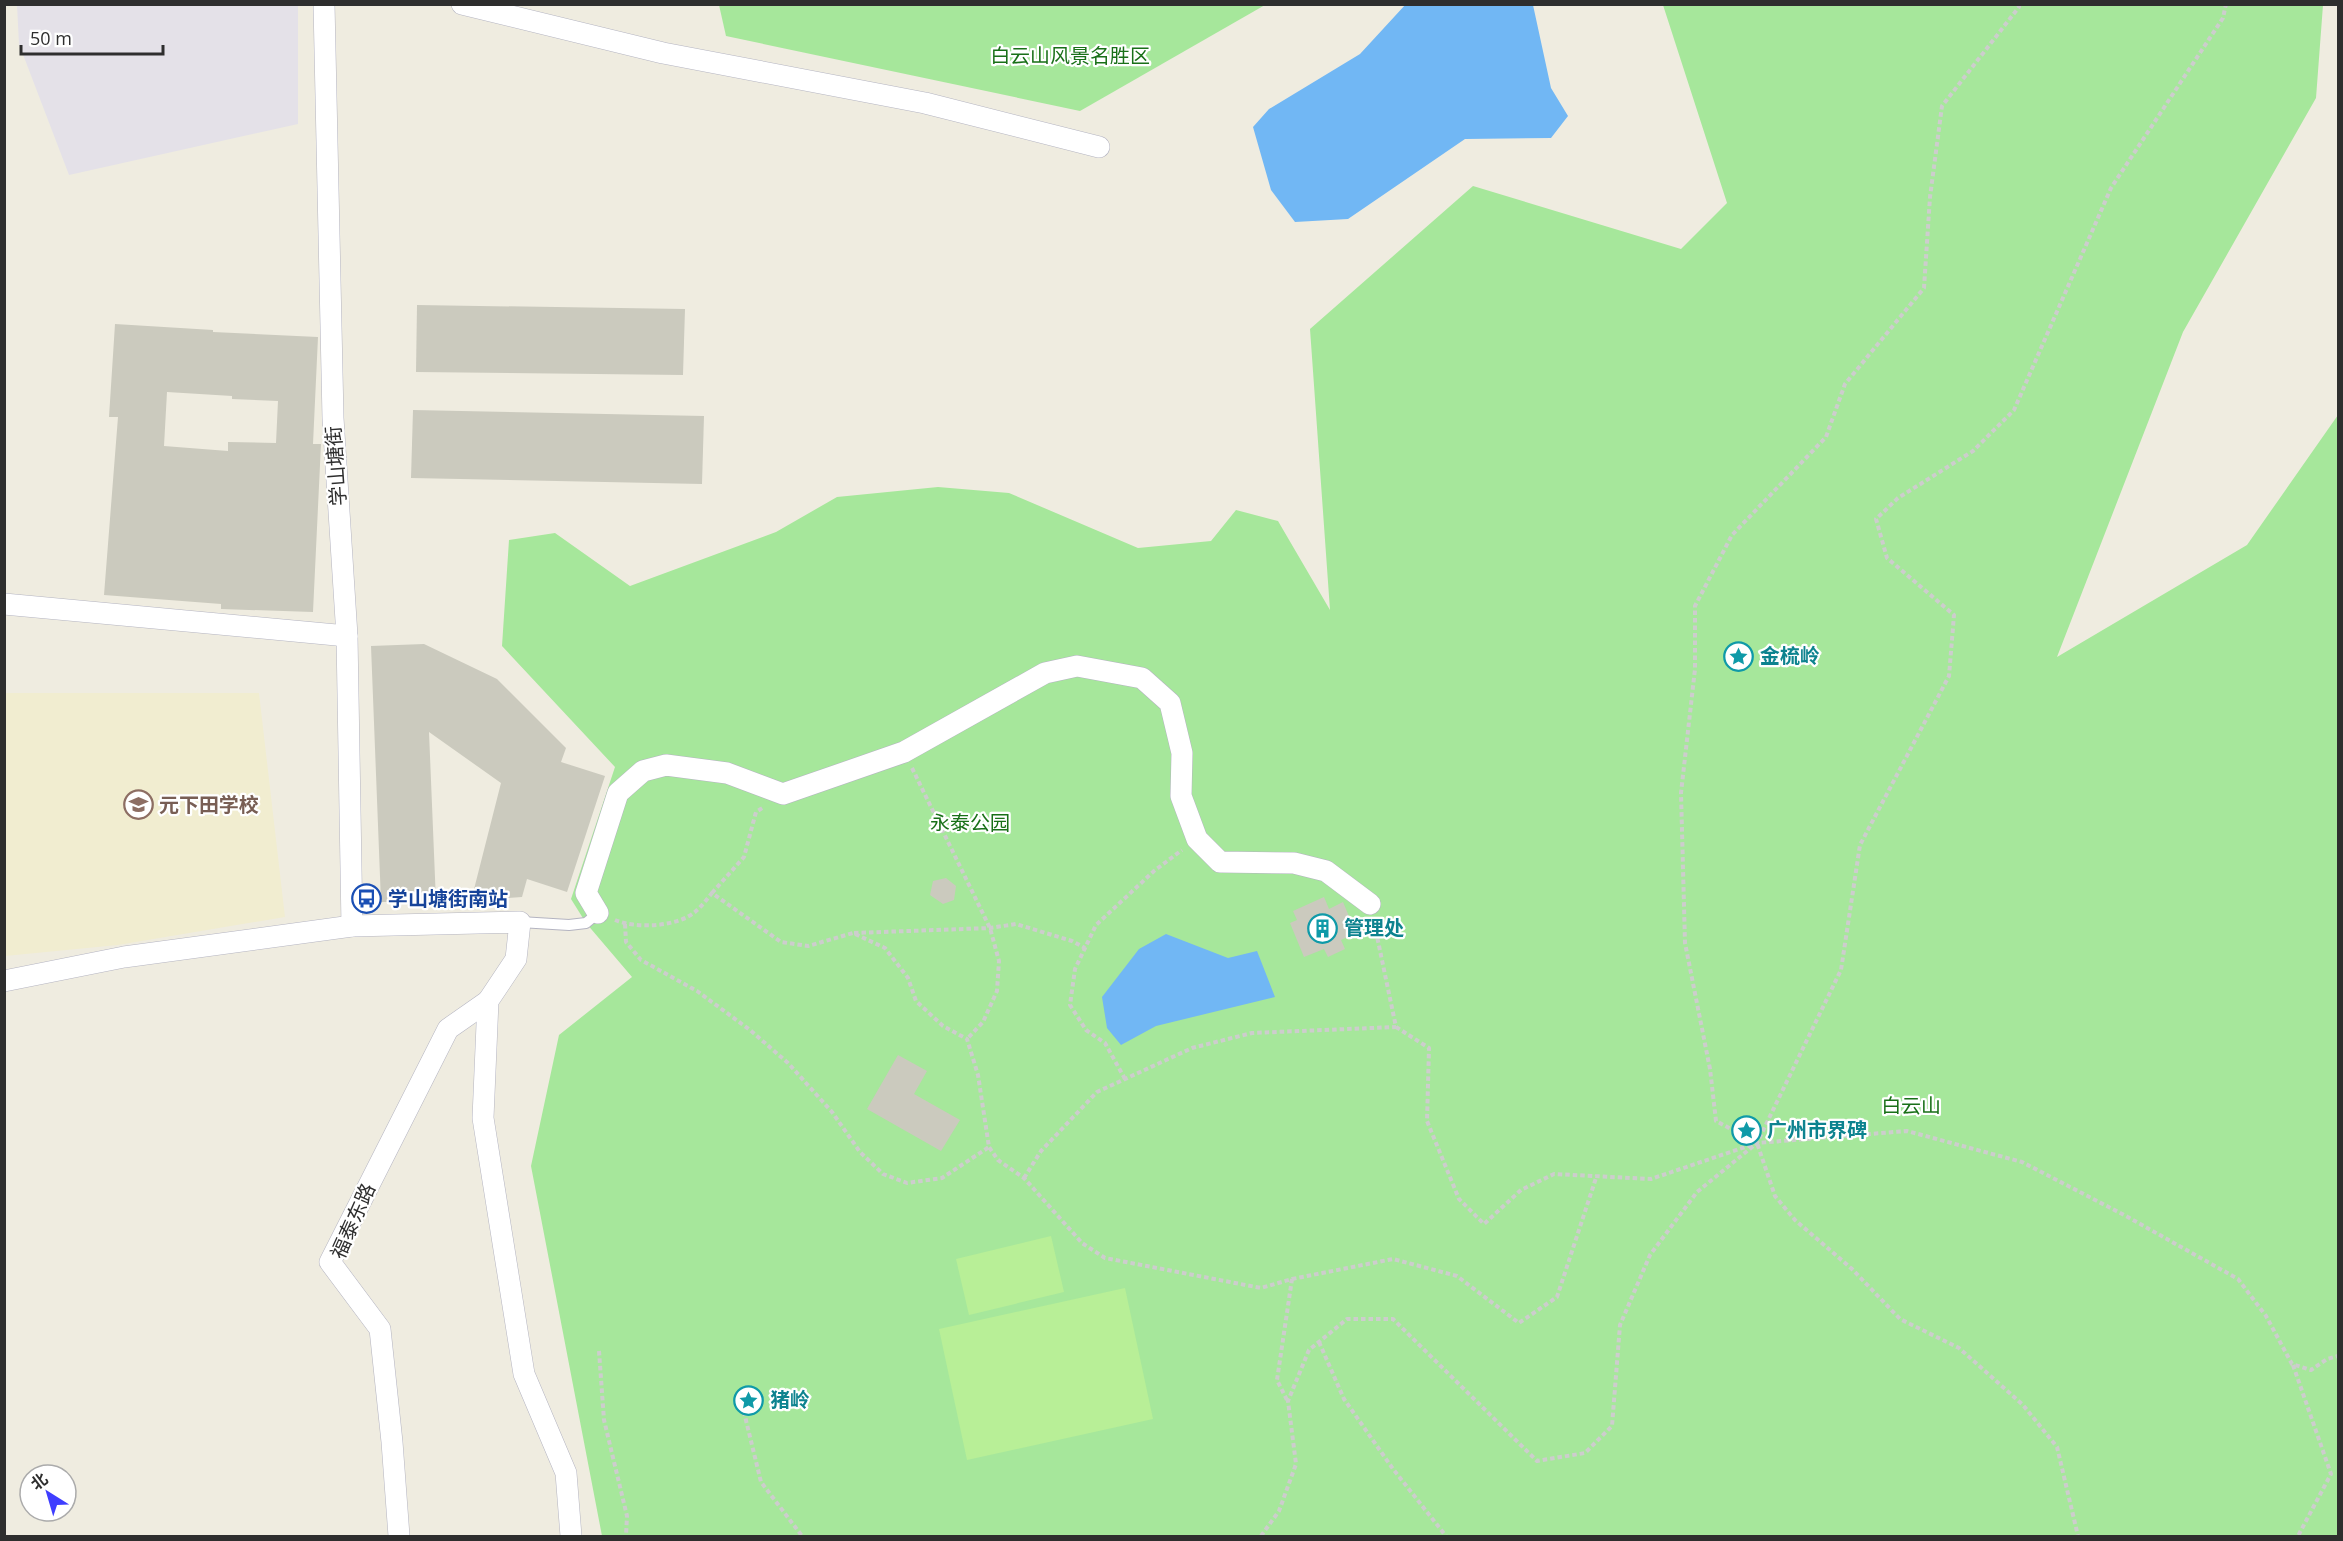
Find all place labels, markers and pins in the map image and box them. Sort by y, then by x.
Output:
place icon: 金梳岭 [1723,640,1755,672]
place label: 金梳岭 [1760,642,1820,669]
school or university icon: 元下田学校 [122,789,154,821]
place label: 元下田学校 [159,791,259,818]
bus stop icon: 学山塘街南站 [351,883,383,915]
place label: 学山塘街南站 [388,885,508,912]
building icon: 管理处 [1307,912,1339,944]
place label: 管理处 [1344,914,1404,941]
place icon: 广州市界碑 [1730,1114,1762,1146]
place label: 广州市界碑 [1767,1116,1867,1143]
place icon: 猪岭 [733,1384,765,1416]
place label: 猪岭 [770,1386,810,1413]

